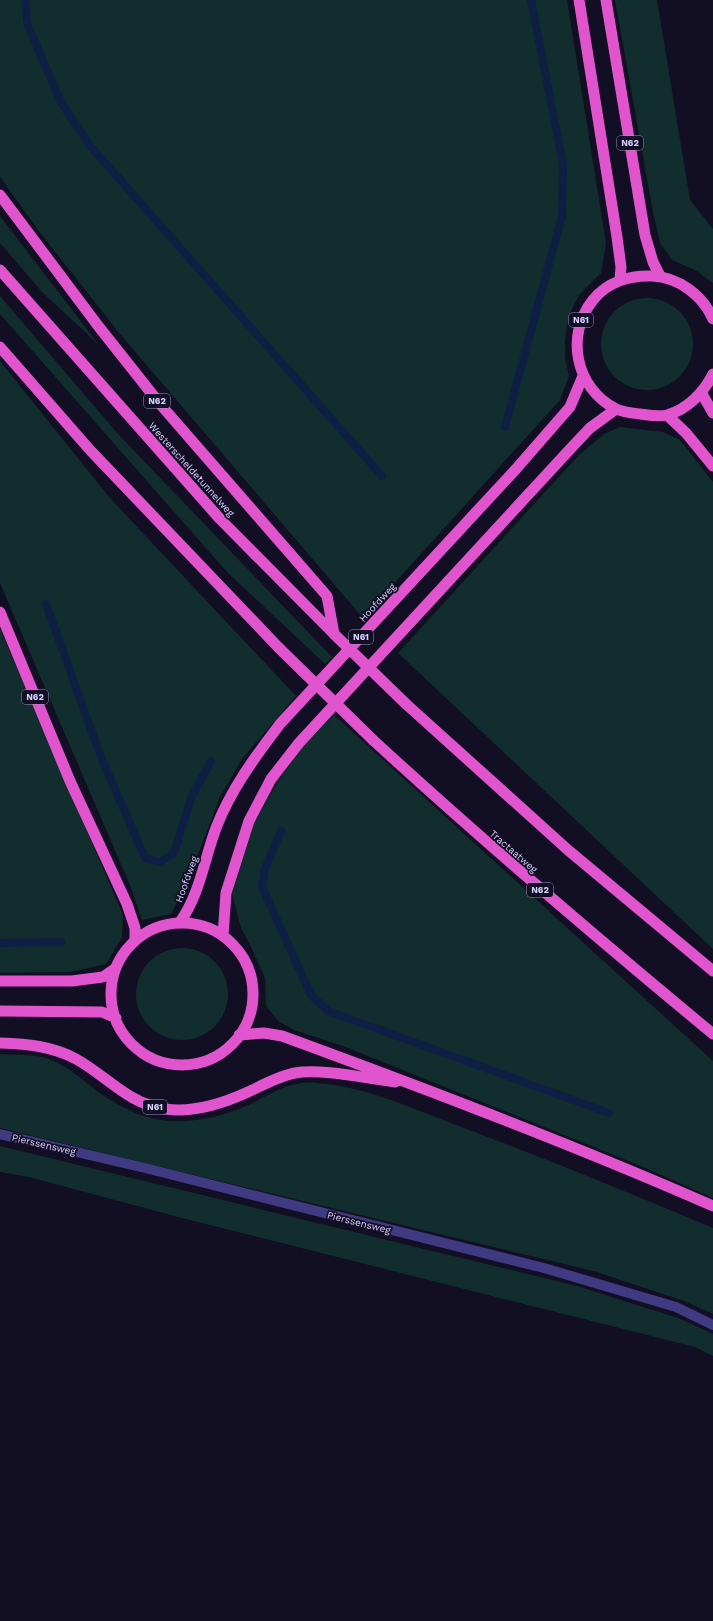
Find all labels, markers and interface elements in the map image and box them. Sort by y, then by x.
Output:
road number: N62 [617,136,643,150]
road number: N61 [569,313,593,327]
road number: N62 [144,394,170,408]
street label: Westerscheldetunnelweg [147,420,237,519]
street label: Hoofdweg [357,580,398,624]
road number: N61 [349,630,373,644]
road number: N62 [22,690,48,704]
street label: Tractaatweg [488,828,540,875]
street label: Hoofdweg [173,854,200,904]
road number: N62 [527,883,553,897]
road number: N61 [143,1100,167,1114]
street label: Pierssensweg [11,1132,78,1157]
street label: Pierssensweg [326,1209,392,1236]

